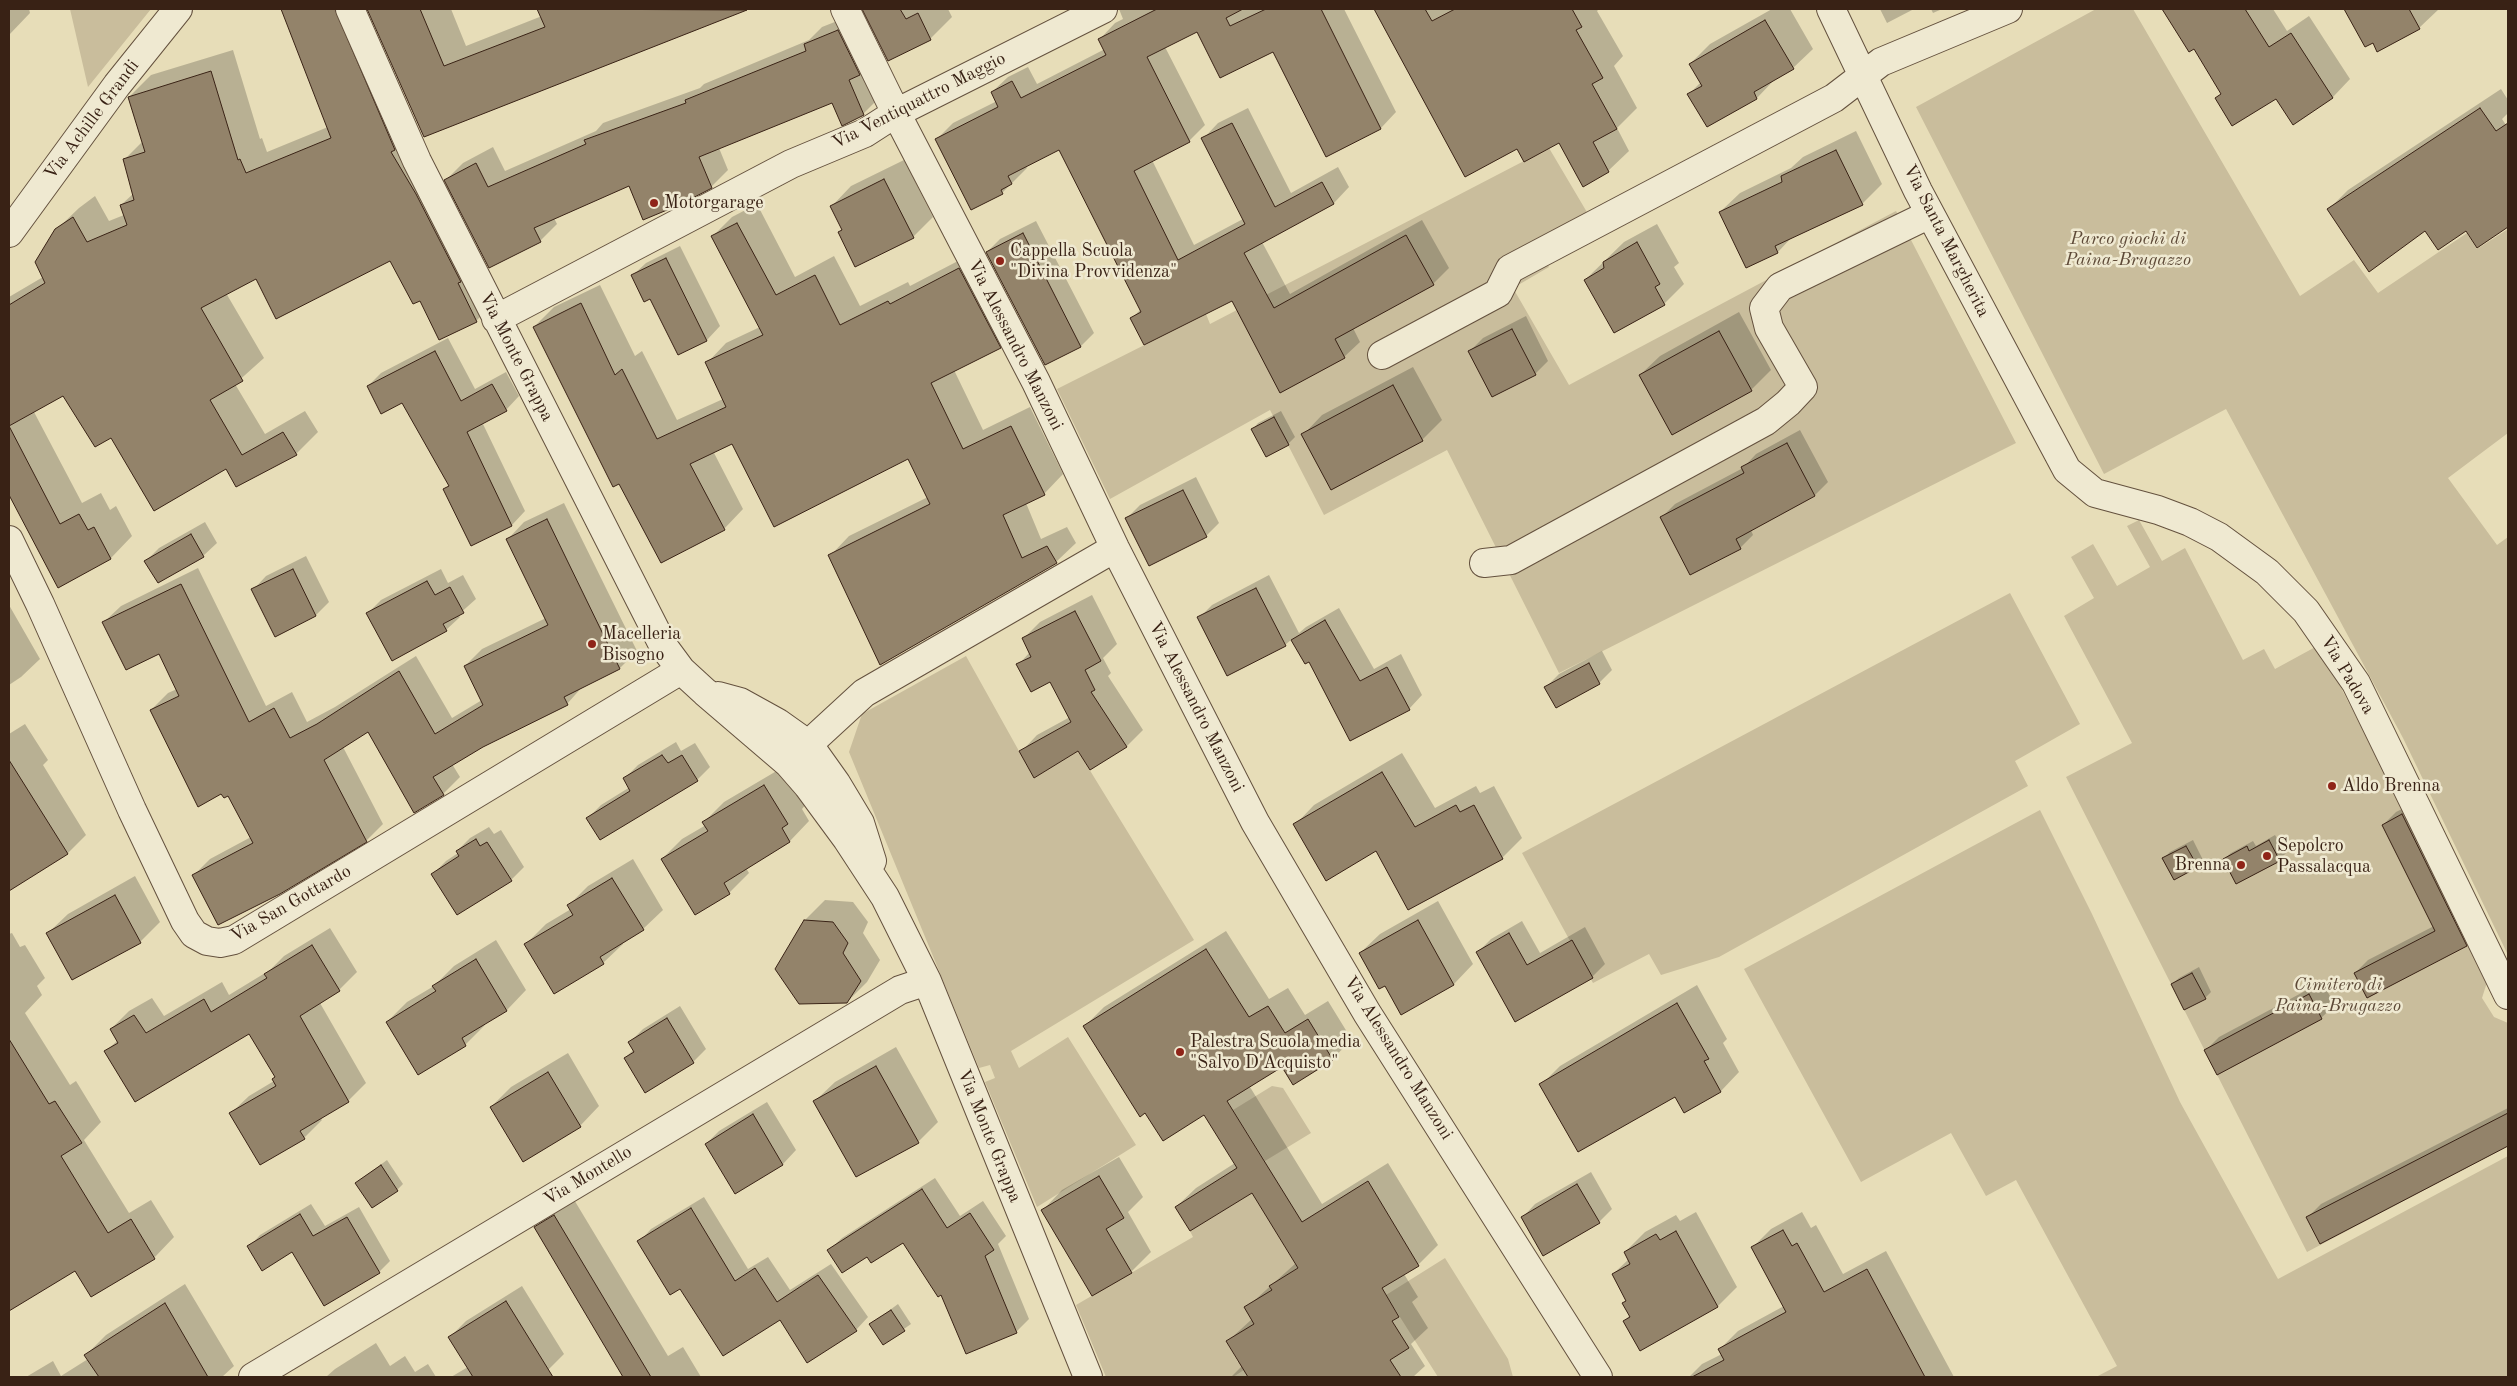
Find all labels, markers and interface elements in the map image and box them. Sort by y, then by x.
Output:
street label: Via Ventiquattro Maggio [829,48,1009,154]
street label: Via Achille Grandi [40,56,144,184]
street label: Via Santa Margherita [1898,161,1994,321]
place label: Motorgarage [664,192,764,214]
marker: Motorgarage [648,197,660,209]
park label: Parco giochi di Paina-Brugazzo [2065,228,2191,270]
place label: Cappella Scuola "Divina Provvidenza" [1010,240,1177,282]
marker: Cappella Scuola "Divina Provvidenza" [994,255,1006,267]
street label: Via Alessandro Manzoni [962,256,1068,434]
street label: Via Monte Grappa [474,289,558,425]
street label: Via Alessandro Manzoni [1143,618,1249,796]
place label: Macelleria Bisogno [602,623,681,666]
street label: Via Padova [2315,632,2379,718]
marker: Macelleria Bisogno [586,638,598,650]
place label: Aldo Brenna [2342,775,2440,797]
marker: Aldo Brenna [2326,780,2338,792]
place label: Sepolcro Passalacqua [2277,835,2371,878]
marker: Sepolcro Passalacqua [2261,850,2273,862]
place label: Brenna [2175,854,2231,876]
marker: Brenna [2235,859,2247,871]
street label: Via San Gottardo [227,861,355,947]
street label: Via Alessandro Manzoni [1339,972,1457,1144]
park label: Cimitero di Paina-Brugazzo [2275,974,2401,1016]
place label: Palestra Scuola media "Salvo D'Acquisto" [1190,1031,1361,1074]
marker: Palestra Scuola media "Salvo D'Acquisto" [1174,1046,1186,1058]
street label: Via Monte Grappa [952,1066,1026,1206]
street label: Via Montello [540,1141,636,1211]

